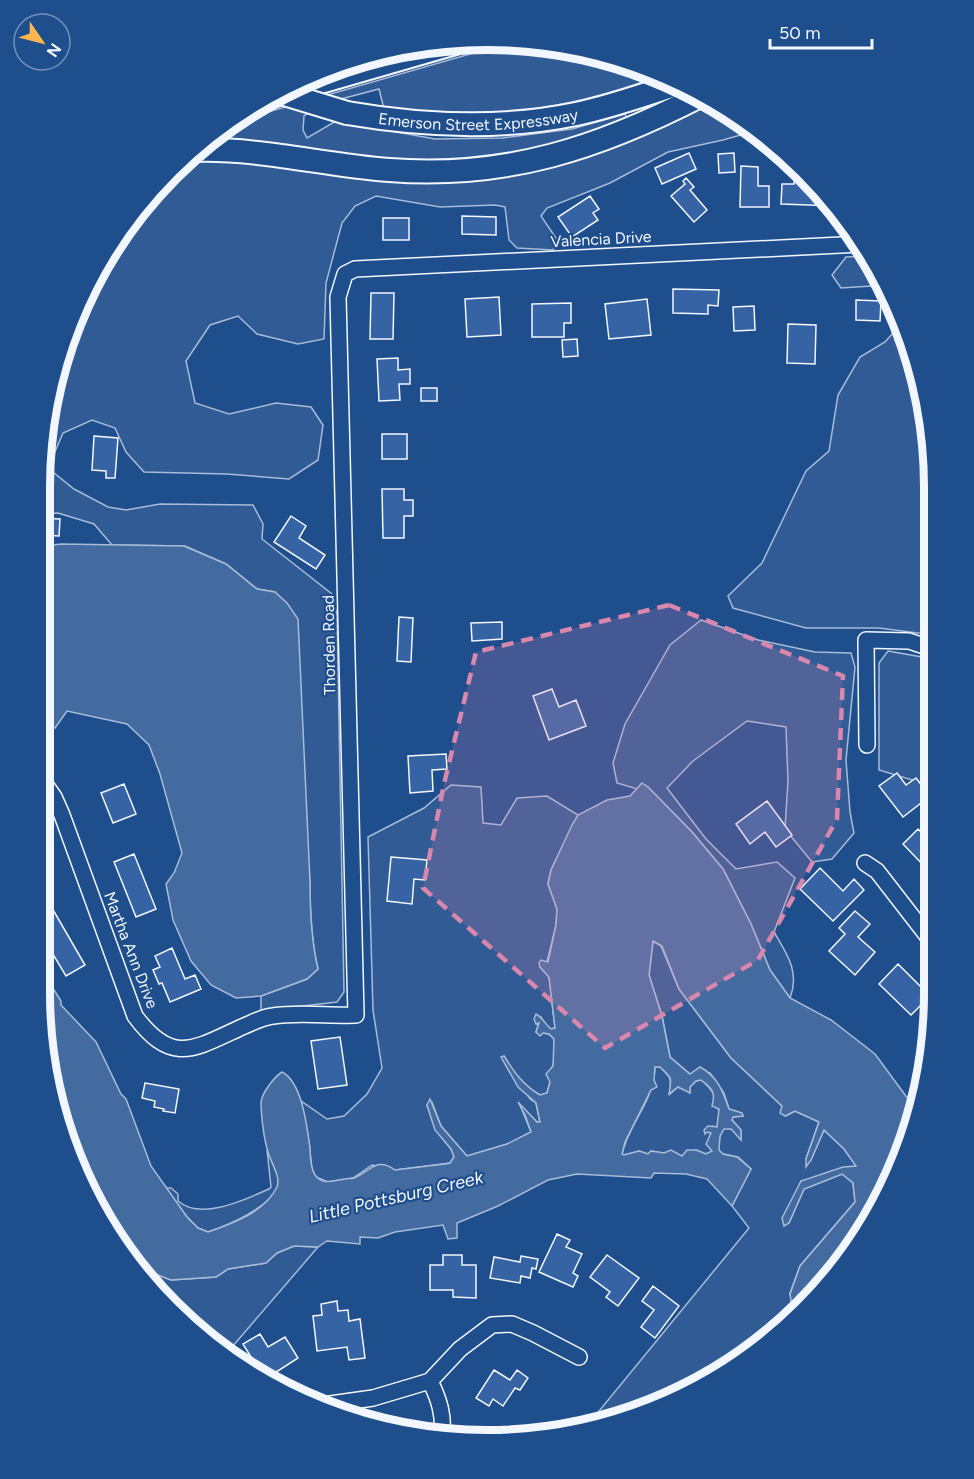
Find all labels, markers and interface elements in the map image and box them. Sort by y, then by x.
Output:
north arrow [12,12,72,72]
scale bar [770,12,872,50]
text: 50 m [779,22,821,44]
text: N [43,40,65,61]
street label: Emerson Street Expressway [377,104,580,134]
street label: Valencia Drive [550,227,652,251]
street label: Thorden Road [319,595,339,695]
street label: Martha Ann Drive [100,889,162,1011]
water label: Little Pottsburg Creek [307,1166,486,1228]

